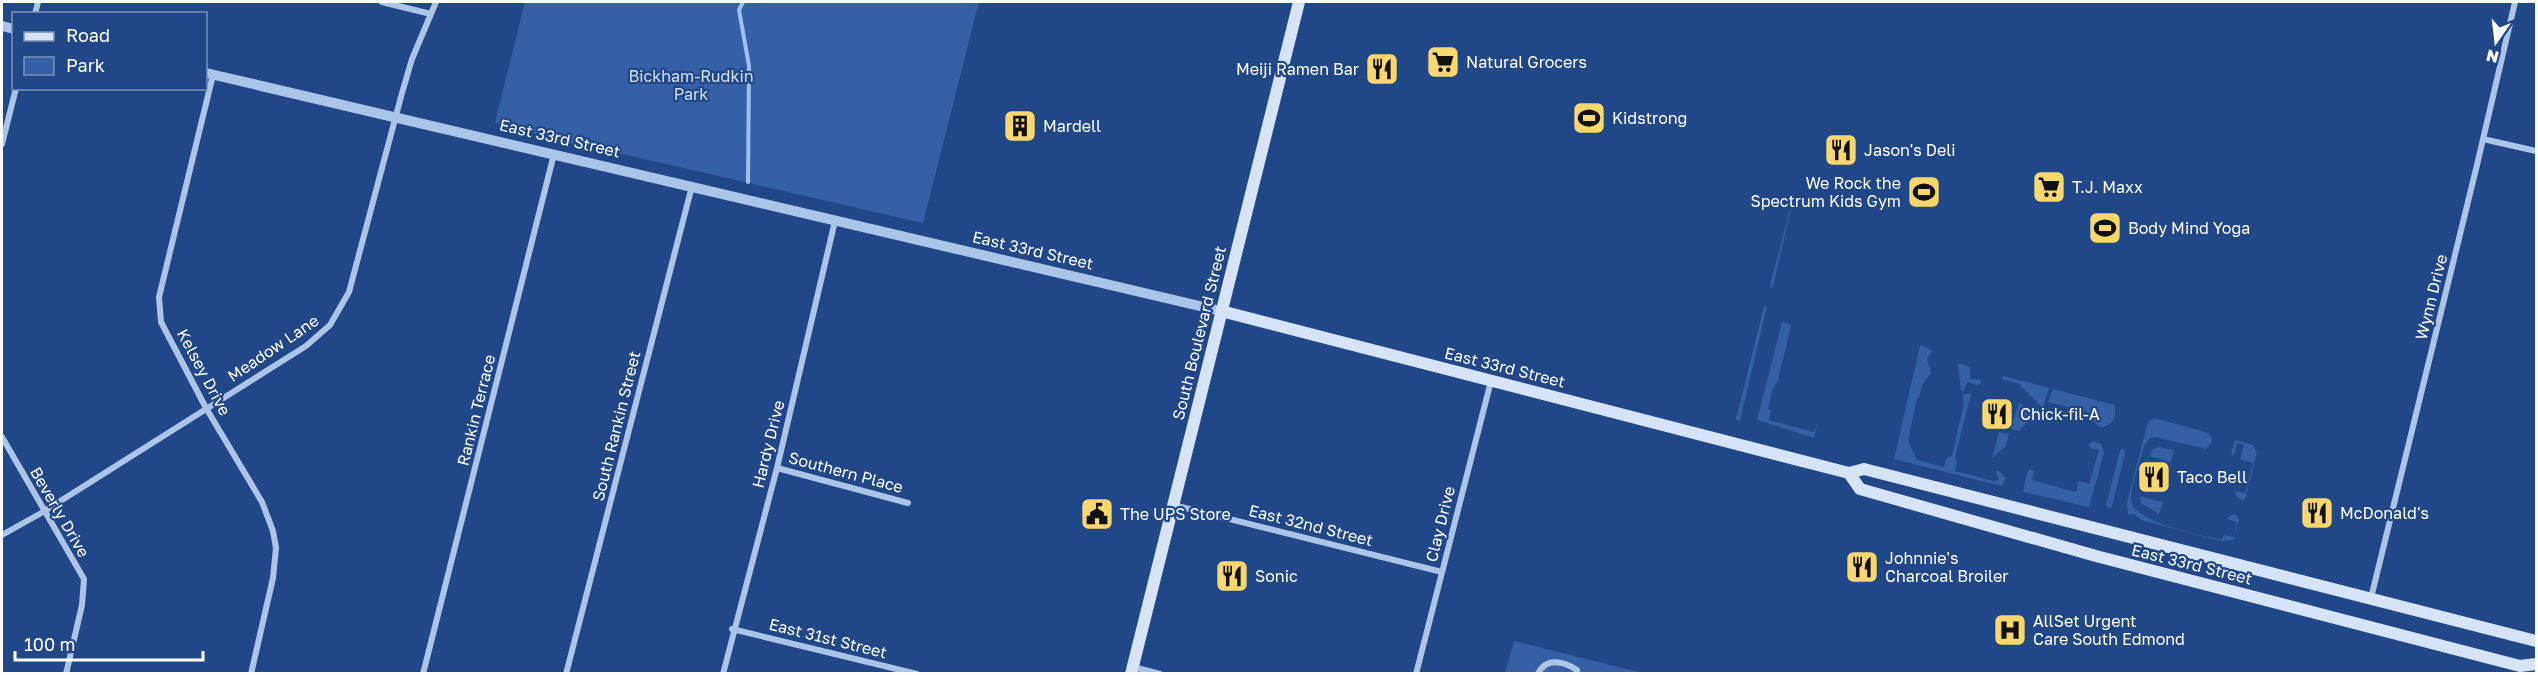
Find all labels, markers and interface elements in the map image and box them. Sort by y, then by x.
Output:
legend [12,12,207,90]
north arrow [2466,12,2526,72]
text: Road [66,24,110,46]
supermarket icon: Natural Grocers [1425,44,1461,80]
text: N [2484,45,2501,68]
restaurant icon: Meiji Ramen Bar [1364,51,1400,87]
place label: Natural Grocers [1466,52,1587,72]
text: Park [66,54,105,76]
place label: Meiji Ramen Bar [1236,59,1359,79]
park label: Bickham-Rudkin Park [628,66,754,104]
sports icon: Kidstrong [1571,100,1607,136]
building icon: Mardell [1002,108,1038,144]
place label: Kidstrong [1612,108,1687,128]
street label: East 33rd Street [498,114,622,162]
place label: Mardell [1043,116,1101,136]
restaurant icon: Jason's Deli [1823,132,1859,168]
place label: Jason's Deli [1864,140,1956,160]
supermarket icon: T.J. Maxx [2031,169,2067,205]
place label: We Rock the Spectrum Kids Gym [1750,173,1901,211]
sports icon: We Rock the Spectrum Kids Gym [1906,174,1942,210]
place label: T.J. Maxx [2072,177,2143,197]
sports icon: Body Mind Yoga [2087,210,2123,246]
place label: Body Mind Yoga [2128,218,2250,238]
street label: East 33rd Street [971,226,1095,274]
street label: South Boulevard Street [1168,244,1230,422]
street label: Wynn Drive [2411,252,2451,342]
street label: Meadow Lane [224,310,322,386]
street label: Kelsey Drive [173,325,235,419]
street label: East 33rd Street [1443,342,1567,392]
street label: South Rankin Street [588,349,644,503]
street label: Rankin Terrace [453,352,499,468]
restaurant icon: Chick-fil-A [1979,396,2015,432]
street label: Hardy Drive [747,398,789,490]
place label: Chick-fil-A [2020,404,2100,424]
street label: Southern Place [787,447,905,497]
restaurant icon: Taco Bell [2136,459,2172,495]
street label: Beverly Drive [26,463,94,561]
place label: Taco Bell [2177,467,2247,487]
street label: Clay Drive [1421,484,1459,564]
restaurant icon: McDonald's [2299,495,2335,531]
public building icon: The UPS Store [1079,496,1115,532]
street label: East 32nd Street [1247,500,1375,550]
place label: McDonald's [2340,503,2429,523]
place label: The UPS Store [1120,504,1231,524]
street label: East 33rd Street [2130,539,2254,589]
place label: Johnnie's Charcoal Broiler [1885,548,2009,586]
restaurant icon: Johnnie's Charcoal Broiler [1844,549,1880,585]
restaurant icon: Sonic [1214,558,1250,594]
place label: Sonic [1255,566,1298,586]
place label: AllSet Urgent Care South Edmond [2033,611,2185,649]
hospital icon: AllSet Urgent Care South Edmond [1992,612,2028,648]
street label: East 31st Street [767,614,889,662]
scale bar [15,624,202,662]
text: 100 m [24,633,75,655]

